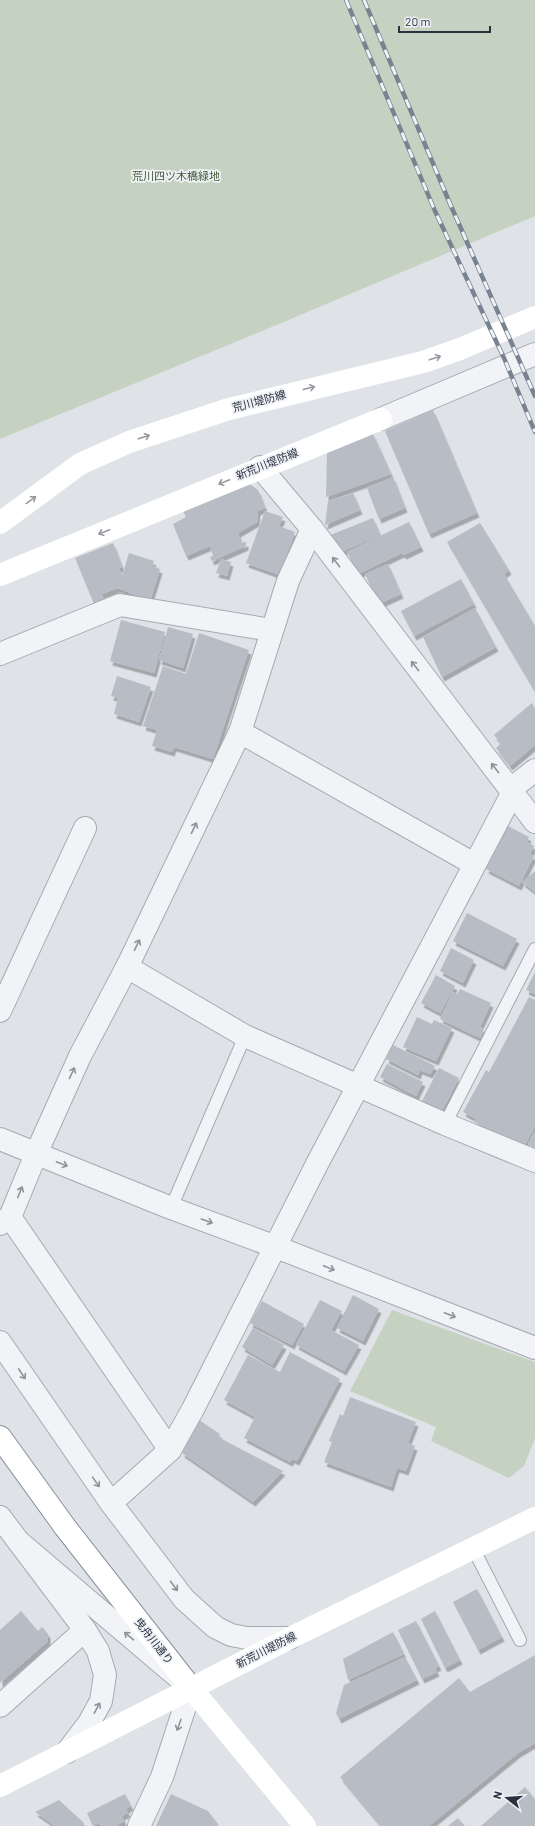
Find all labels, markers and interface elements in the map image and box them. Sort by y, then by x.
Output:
scale bar [399,8,490,34]
text: 20 m [405,14,431,28]
park label: 荒川四ツ木橋緑地 [132,169,220,182]
one-way arrow [429,353,441,361]
one-way arrow [302,384,315,392]
street label: 荒川堤防線 [231,387,287,414]
one-way arrow [137,433,150,440]
street label: 新荒川堤防線 [234,445,300,482]
one-way arrow [219,479,231,486]
one-way arrow [26,495,37,504]
one-way arrow [99,528,111,536]
one-way arrow [332,557,341,568]
one-way arrow [411,660,419,671]
one-way arrow [491,763,499,774]
one-way arrow [191,822,198,834]
one-way arrow [134,939,141,951]
one-way arrow [69,1068,77,1080]
one-way arrow [56,1161,68,1169]
one-way arrow [17,1187,24,1199]
one-way arrow [201,1218,213,1226]
one-way arrow [322,1265,334,1273]
one-way arrow [443,1312,455,1320]
one-way arrow [18,1369,26,1380]
one-way arrow [92,1476,100,1487]
one-way arrow [170,1580,178,1591]
street label: 曳舟川通り [132,1615,176,1666]
street label: 新荒川堤防線 [233,1629,298,1670]
one-way arrow [124,1631,135,1640]
one-way arrow [94,1702,101,1714]
one-way arrow [175,1718,182,1731]
north arrow [487,1778,527,1818]
text: N [490,1790,504,1800]

